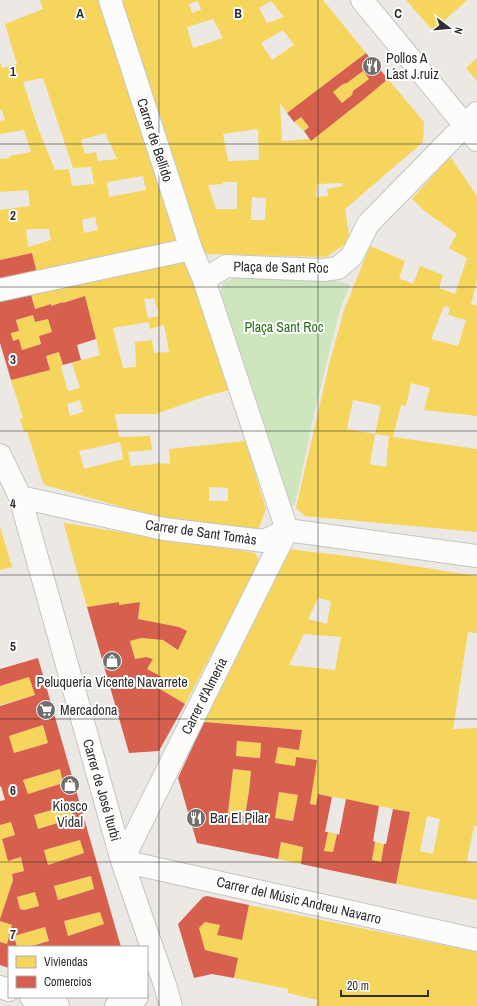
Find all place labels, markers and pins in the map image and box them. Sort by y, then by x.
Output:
place label: Pollos A L´ast J.ruiz [386,49,439,83]
restaurant icon: Pollos A L´ast J.ruiz [361,55,383,77]
shop icon: Peluquería Vicente Navarrete [101,650,123,672]
place label: Peluquería Vicente Navarrete [36,673,188,691]
supermarket icon: Mercadona [35,699,57,721]
place label: Mercadona [60,701,118,719]
shop icon: Kiosco Vidal [59,774,81,796]
place label: Kiosco Vidal [52,797,88,831]
restaurant icon: Bar El Pilar [185,807,207,829]
place label: Bar El Pilar [210,809,268,827]

